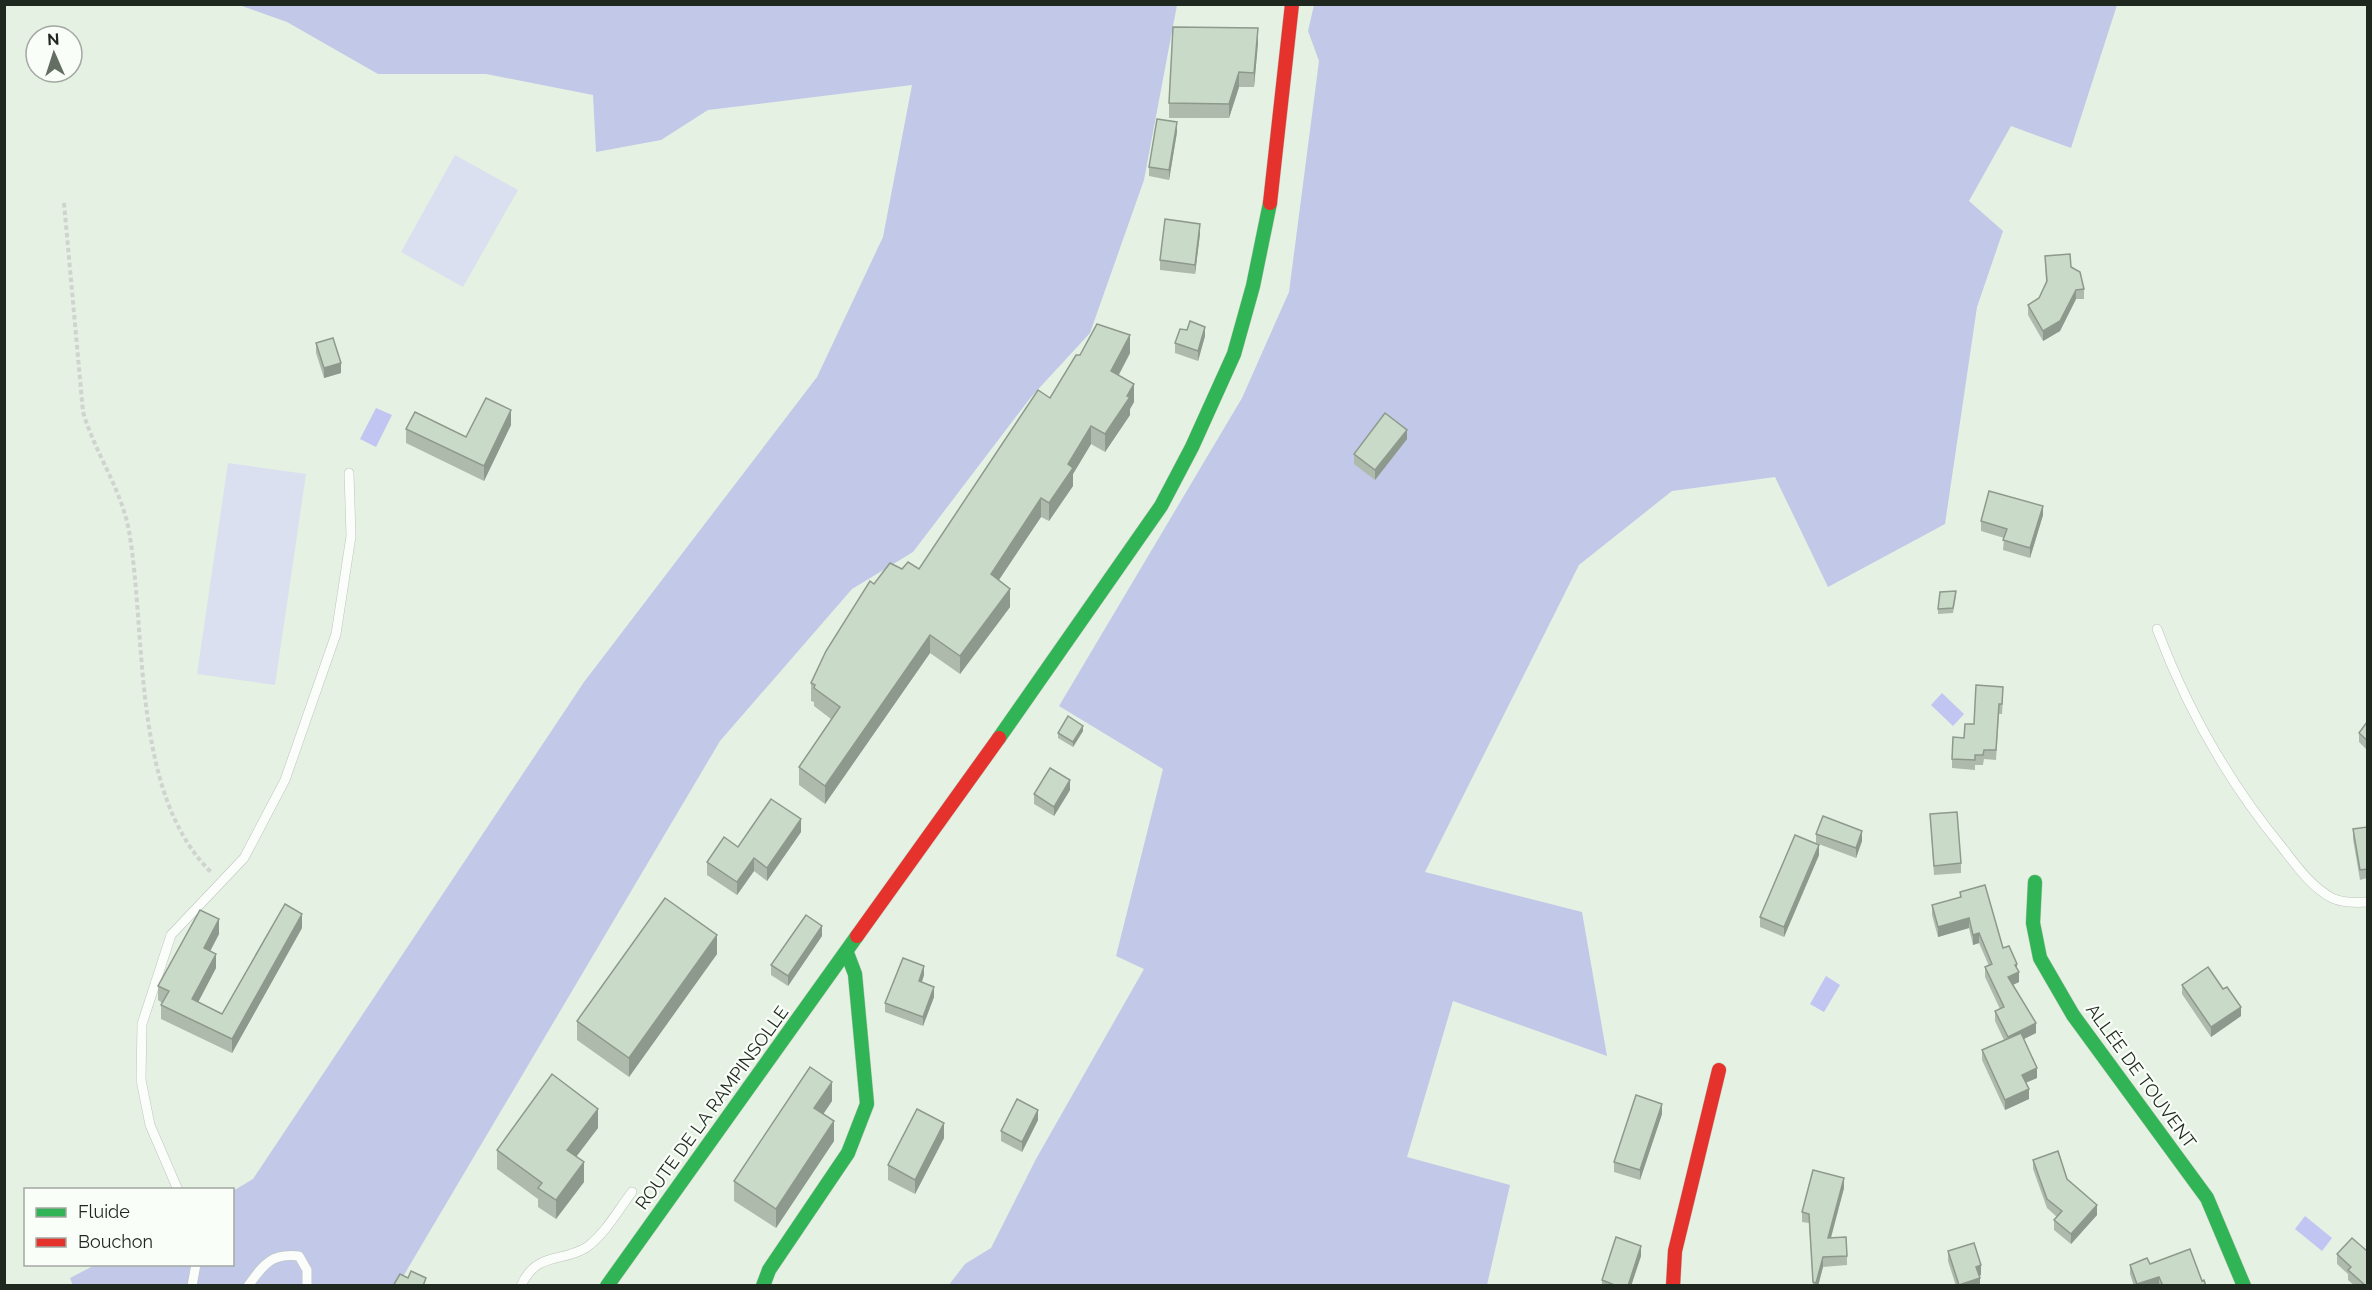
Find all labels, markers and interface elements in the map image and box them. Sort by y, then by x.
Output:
north arrow [24,24,84,84]
text: N [47,30,60,49]
street label: ALLÉE DE TOUVENT [2082,999,2202,1152]
street label: ROUTE DE LA RAMPINSOLLE [631,1002,792,1213]
legend [24,1188,234,1266]
text: Fluide [78,1201,130,1222]
text: Bouchon [78,1231,153,1252]

